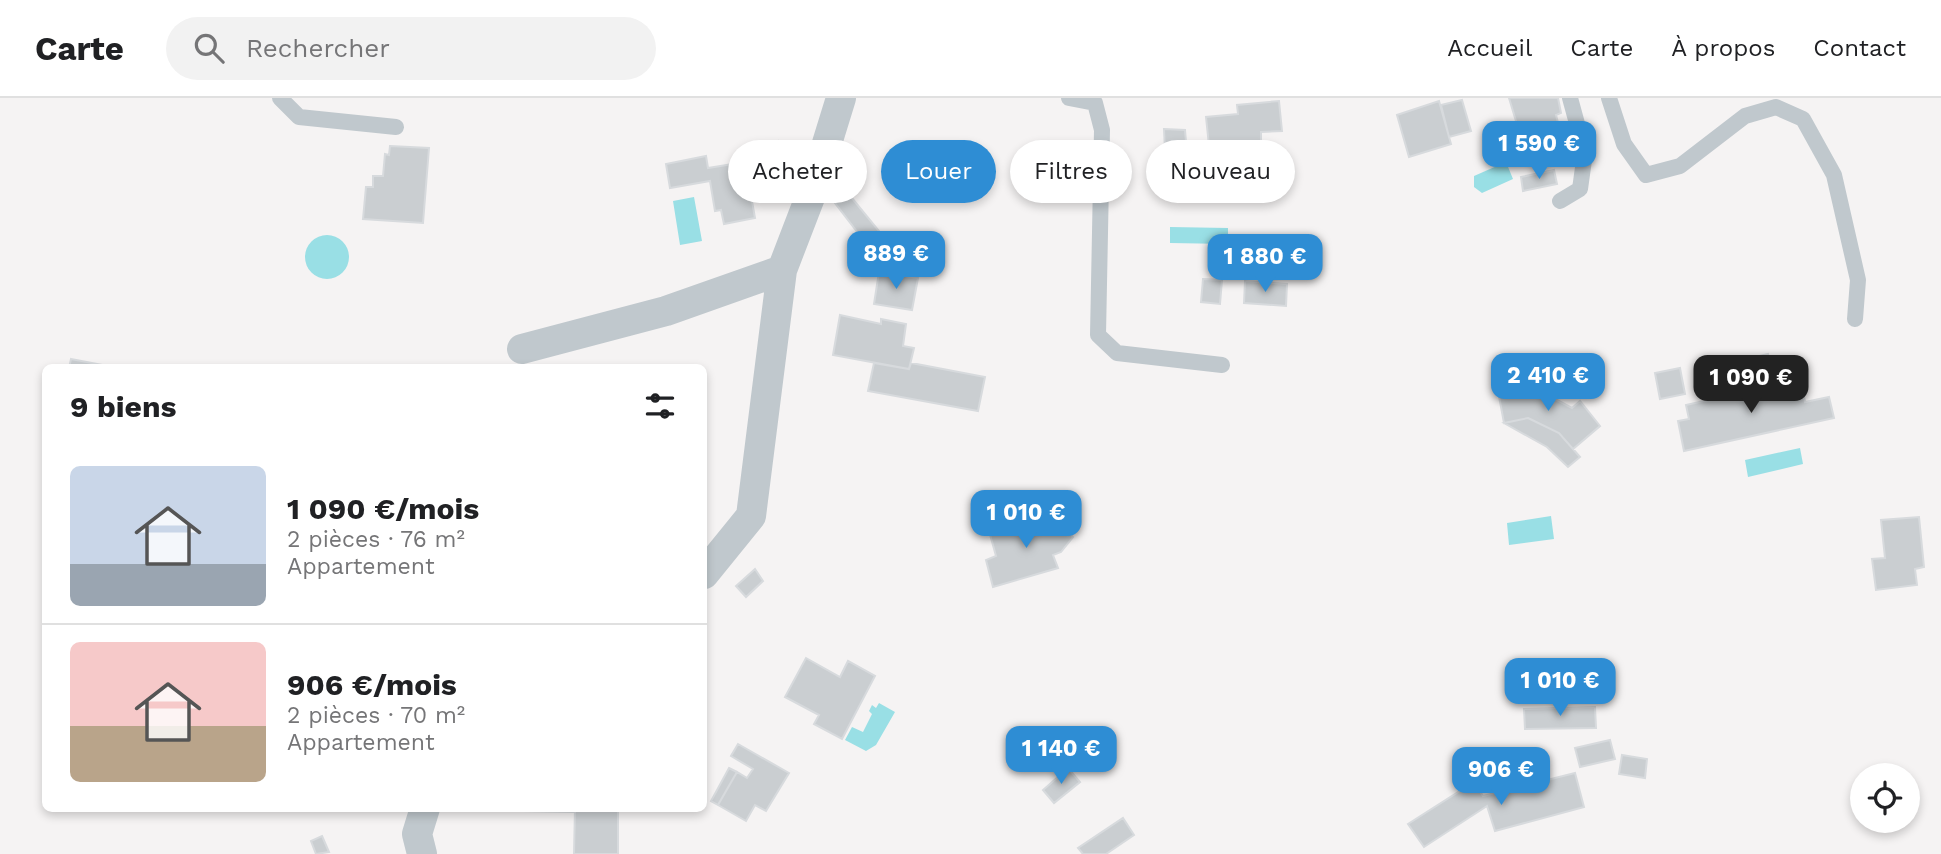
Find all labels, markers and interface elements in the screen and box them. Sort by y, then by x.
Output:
search box [166,17,656,80]
text: Carte [35,29,124,68]
icon: search [190,29,228,67]
text: Rechercher [246,33,390,63]
text: Accueil [1447,34,1532,62]
text: Carte [1570,34,1633,62]
text: À propos [1671,34,1775,62]
text: Contact [1813,34,1906,62]
pin: 1 590 € [1474,122,1604,181]
text: 1 590 € [1498,130,1580,157]
chip: Acheter [728,140,867,203]
chip: Louer [881,140,996,203]
chip: Filtres [1010,140,1132,203]
chip: Nouveau [1146,140,1295,203]
pin: 889 € [847,232,945,291]
pin: 1 880 € [1200,234,1330,294]
text: 889 € [863,240,929,267]
text: 1 880 € [1224,243,1306,270]
pin: 2 410 € [1483,354,1613,413]
pin: 1 090 € [1686,356,1816,415]
text: 2 410 € [1507,362,1589,389]
text: 1 090 € [1709,364,1793,391]
icon: filters [641,387,679,425]
text: 9 biens [70,389,177,424]
pin: 1 010 € [961,490,1091,550]
text: 1 090 €/mois [287,491,479,526]
icon: home [126,494,210,578]
text: 1 010 € [987,499,1065,526]
text: 2 pièces · 76 m² [287,526,465,553]
text: Appartement [287,553,435,580]
pin: 1 010 € [1495,658,1625,718]
text: 906 €/mois [287,667,457,702]
text: 1 010 € [1521,667,1599,694]
icon: home [126,670,210,754]
text: 2 pièces · 70 m² [287,702,465,729]
pin: 1 140 € [996,726,1126,786]
text: Appartement [287,729,435,756]
text: 1 140 € [1022,735,1100,762]
pin: 906 € [1452,748,1550,807]
text: 906 € [1468,756,1534,783]
map controls [1850,763,1920,833]
button: locate [1850,763,1920,833]

